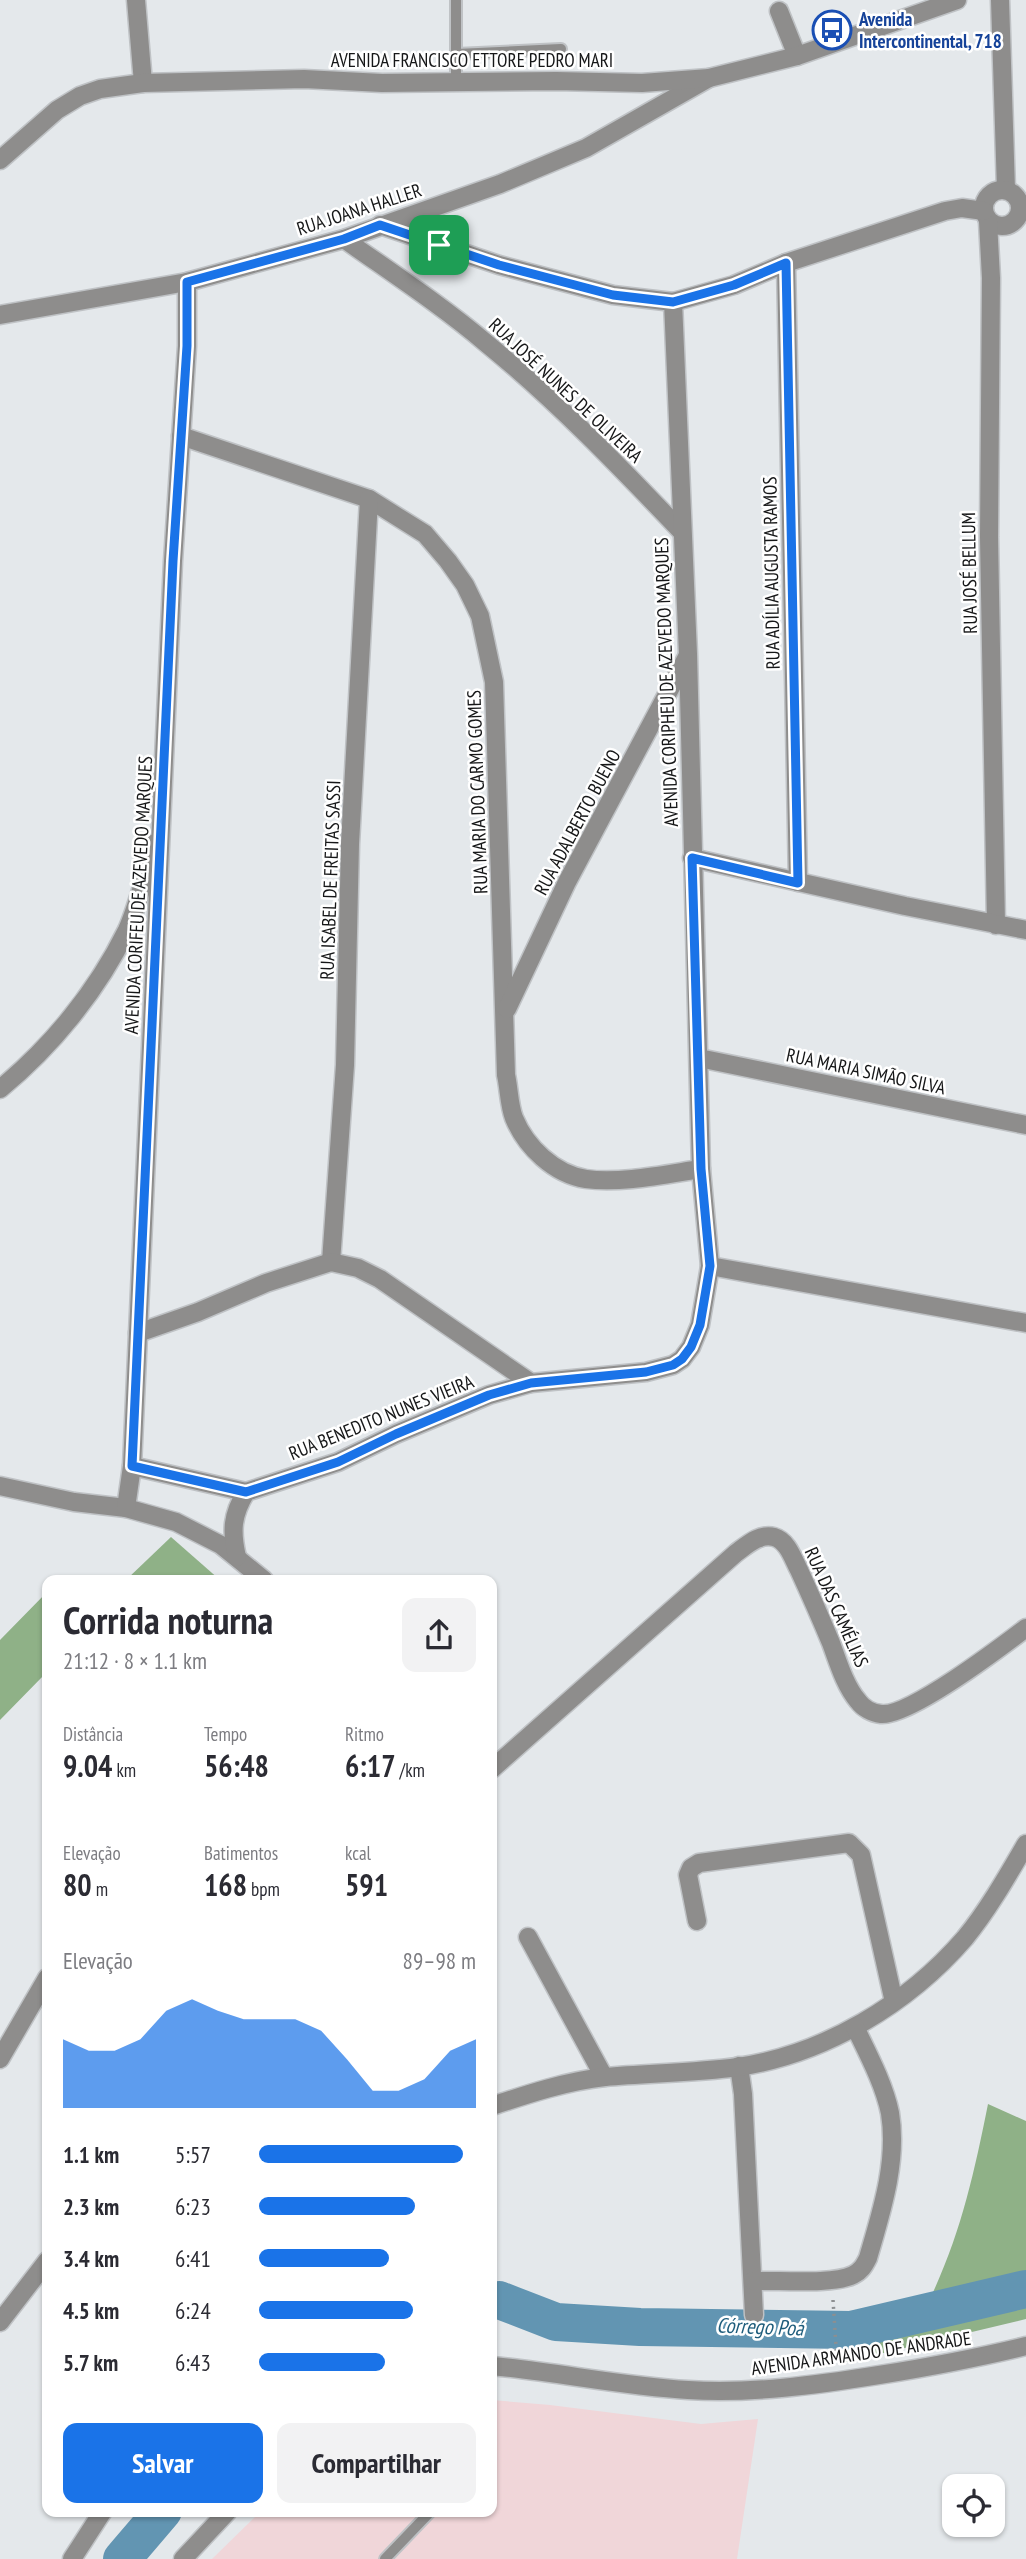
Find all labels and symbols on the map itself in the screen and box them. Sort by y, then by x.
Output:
place label: Avenida Intercontinental, 718 [858,7,1002,53]
bus stop icon: Avenida Intercontinental, 718 [811,9,853,51]
street label: AVENIDA FRANCISCO ETTORE PEDRO MARI [331,48,613,72]
street label: RUA JOANA HALLER [294,178,424,240]
pin [409,215,469,275]
street label: RUA JOSÉ NUNES DE OLIVEIRA [484,313,648,467]
street label: RUA ADÍLIA AUGUSTA RAMOS [757,476,785,670]
street label: RUA JOSÉ BELLUM [956,512,982,634]
street label: AVENIDA CORIPHEU DE AZEVEDO MARQUES [649,537,683,827]
street label: RUA MARIA DO CARMO GOMES [461,690,493,894]
street label: RUA ADALBERTO BUENO [528,745,626,899]
street label: AVENIDA CORIFEU DE AZEVEDO MARQUES [119,755,157,1035]
street label: RUA ISABEL DE FREITAS SASSI [315,780,345,980]
street label: RUA MARIA SIMÃO SILVA [784,1042,948,1100]
street label: RUA BENEDITO NUNES VIEIRA [285,1369,477,1465]
street label: RUA DAS CAMÉLIAS [800,1543,874,1671]
water label: Córrego Poá [716,2311,806,2342]
street label: AVENIDA ARMANDO DE ANDRADE [750,2326,972,2380]

